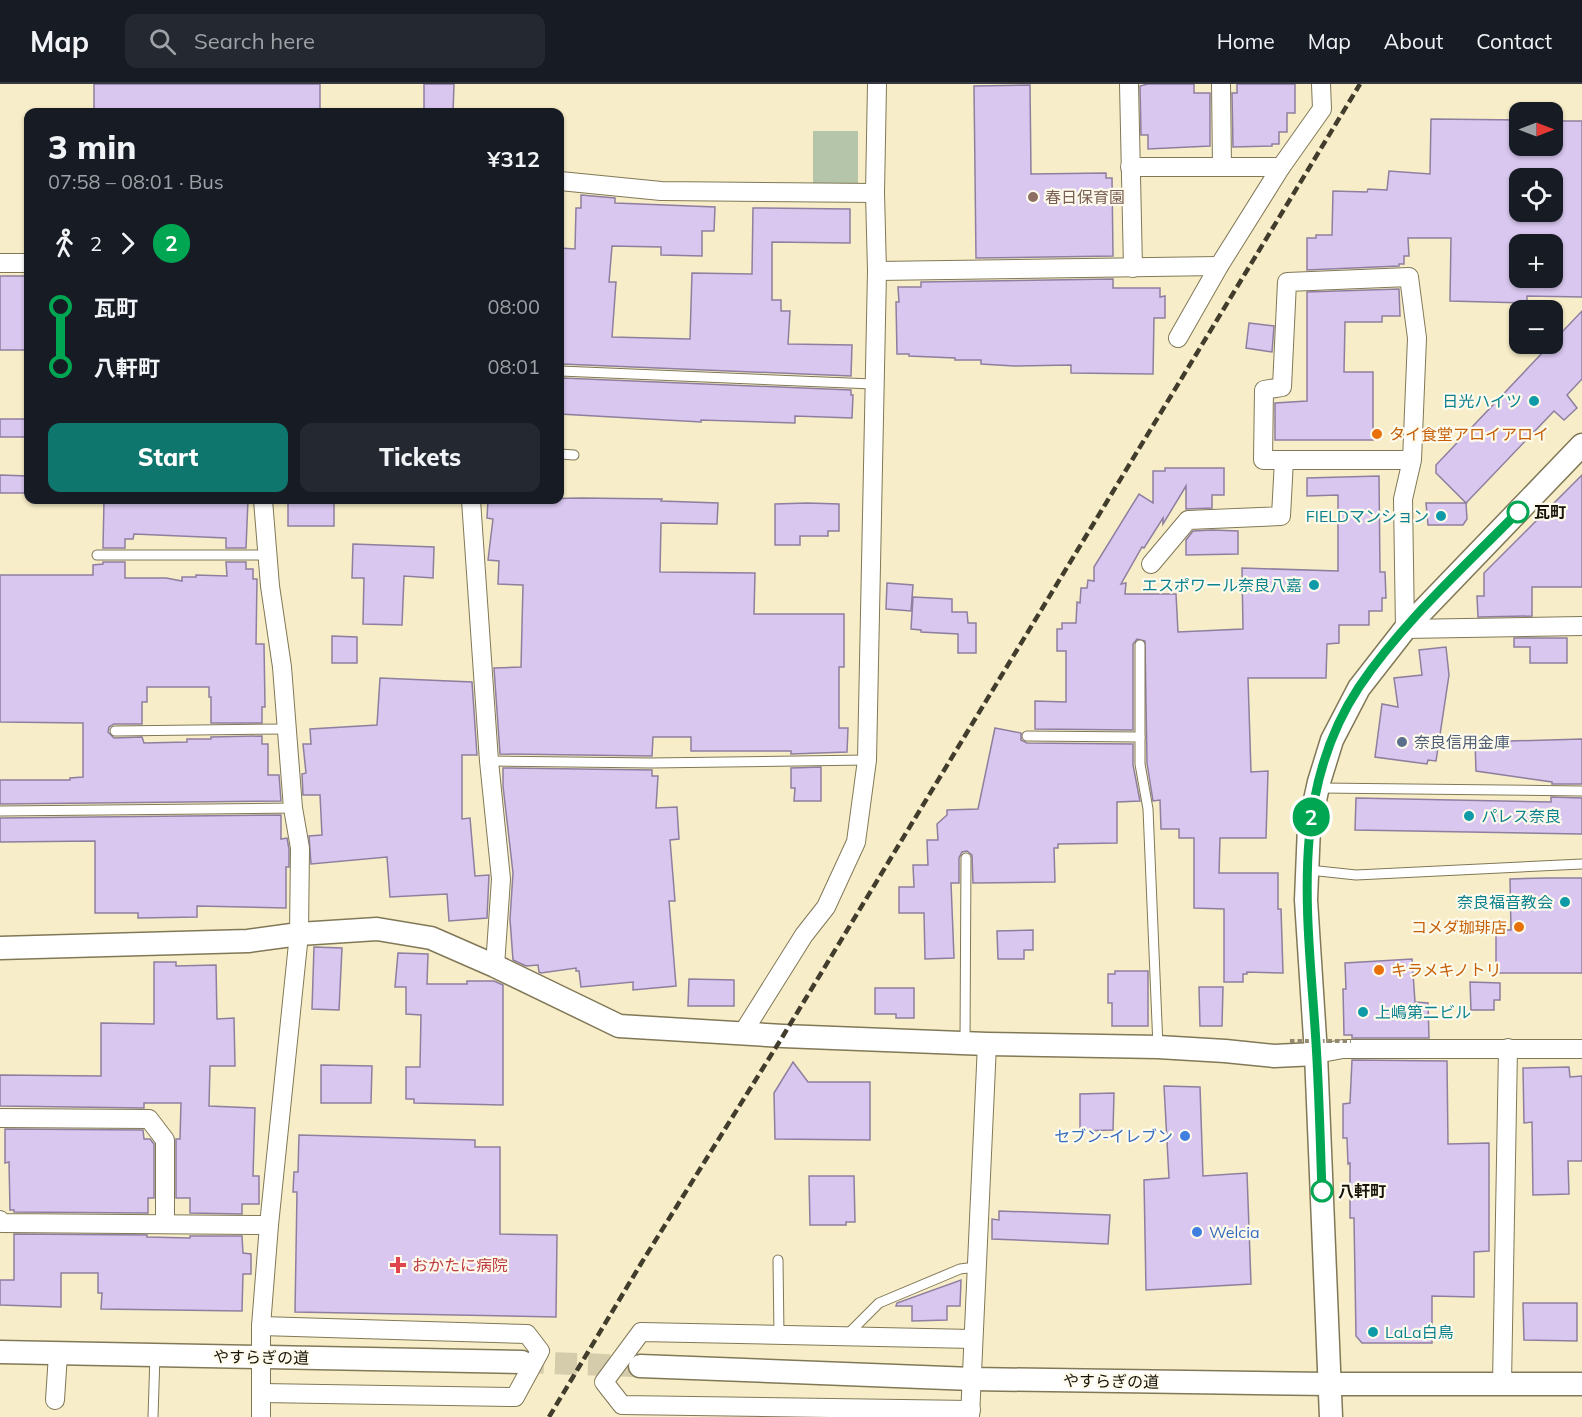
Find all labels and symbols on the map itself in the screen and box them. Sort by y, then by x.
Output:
north arrow [1509,102,1563,156]
place label: 春日保育園 [1045,187,1125,207]
marker: 春日保育園 [1026,190,1040,204]
place label: 日光ハイツ [1442,391,1522,411]
marker: 日光ハイツ [1527,394,1541,408]
place label: タイ食堂アロイアロイ [1389,424,1549,444]
marker: タイ食堂アロイアロイ [1370,427,1384,441]
marker: 瓦町 [1507,501,1529,523]
place label: 瓦町 [1534,502,1566,522]
place label: FIELDマンション [1306,506,1429,526]
marker: FIELDマンション [1434,509,1448,523]
place label: エスポワール奈良八嘉 [1142,575,1302,595]
marker: エスポワール奈良八嘉 [1307,578,1321,592]
place label: 奈良信用金庫 [1414,732,1510,752]
marker: 奈良信用金庫 [1395,735,1409,749]
line badge: 2 [1292,798,1330,836]
place label: パレス奈良 [1481,806,1561,826]
marker: パレス奈良 [1462,809,1476,823]
place label: 奈良福音教会 [1457,892,1553,912]
marker: 奈良福音教会 [1558,895,1572,909]
place label: コメダ珈琲店 [1411,917,1507,937]
marker: コメダ珈琲店 [1512,920,1526,934]
place label: キラメキノトリ [1391,960,1501,980]
marker: キラメキノトリ [1372,963,1386,977]
place label: 上嶋第二ビル [1375,1002,1471,1022]
marker: 上嶋第二ビル [1356,1005,1370,1019]
place label: セブン-イレブン [1054,1126,1173,1146]
marker: セブン-イレブン [1178,1129,1192,1143]
marker: 八軒町 [1311,1180,1333,1202]
place label: 八軒町 [1338,1181,1386,1201]
place label: Welcia [1209,1222,1260,1242]
marker: Welcia [1190,1225,1204,1239]
place label: おかたに病院 [412,1255,508,1275]
marker: おかたに病院 [389,1256,407,1274]
place label: LaLa白鳥 [1385,1322,1454,1342]
marker: LaLa白鳥 [1366,1325,1380,1339]
street label: やすらぎの道 [213,1346,309,1368]
street label: やすらぎの道 [1063,1370,1159,1392]

